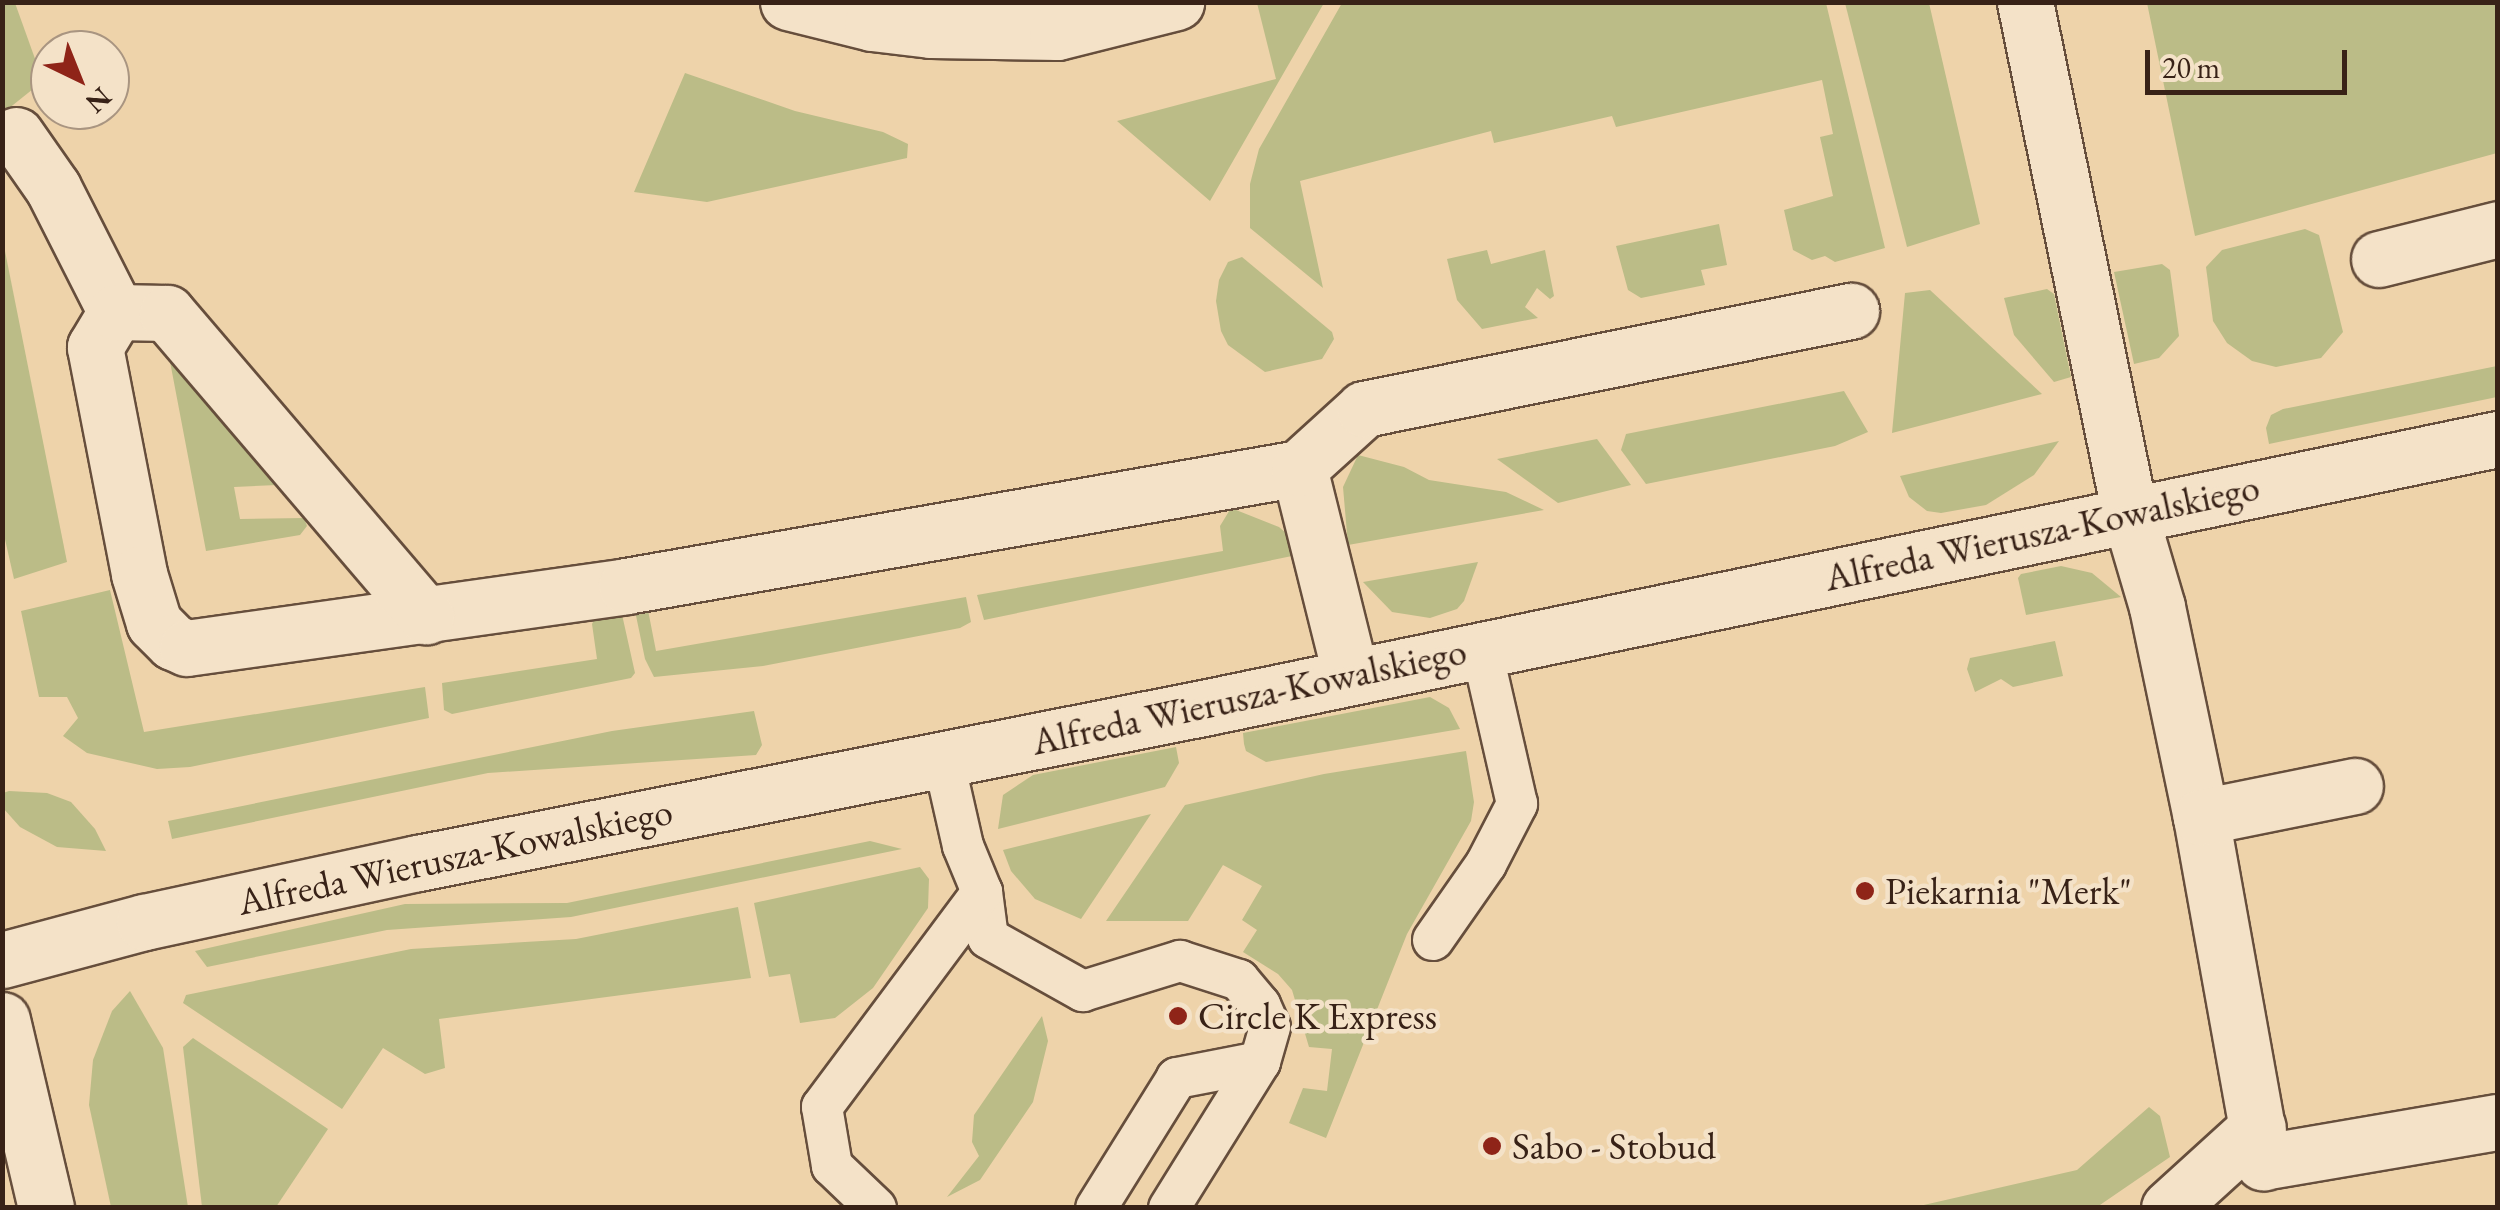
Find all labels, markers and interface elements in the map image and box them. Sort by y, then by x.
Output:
north arrow [30,30,130,130]
scale bar [2150,30,2352,92]
text: 20 m [2162,48,2220,87]
text: N [79,80,120,121]
street label: Alfreda Wierusza-Kowalskiego [1821,464,2263,600]
street label: Alfreda Wierusza-Kowalskiego [1028,628,1470,764]
street label: Alfreda Wierusza-Kowalskiego [234,788,676,924]
place label: Piekarnia "Merk" [1885,868,2132,914]
marker: Piekarnia "Merk" [1854,880,1876,902]
place label: Circle K Express [1198,993,1437,1039]
marker: Circle K Express [1167,1005,1189,1027]
place label: Sabo - Stobud [1512,1123,1716,1169]
marker: Sabo - Stobud [1481,1135,1503,1157]

